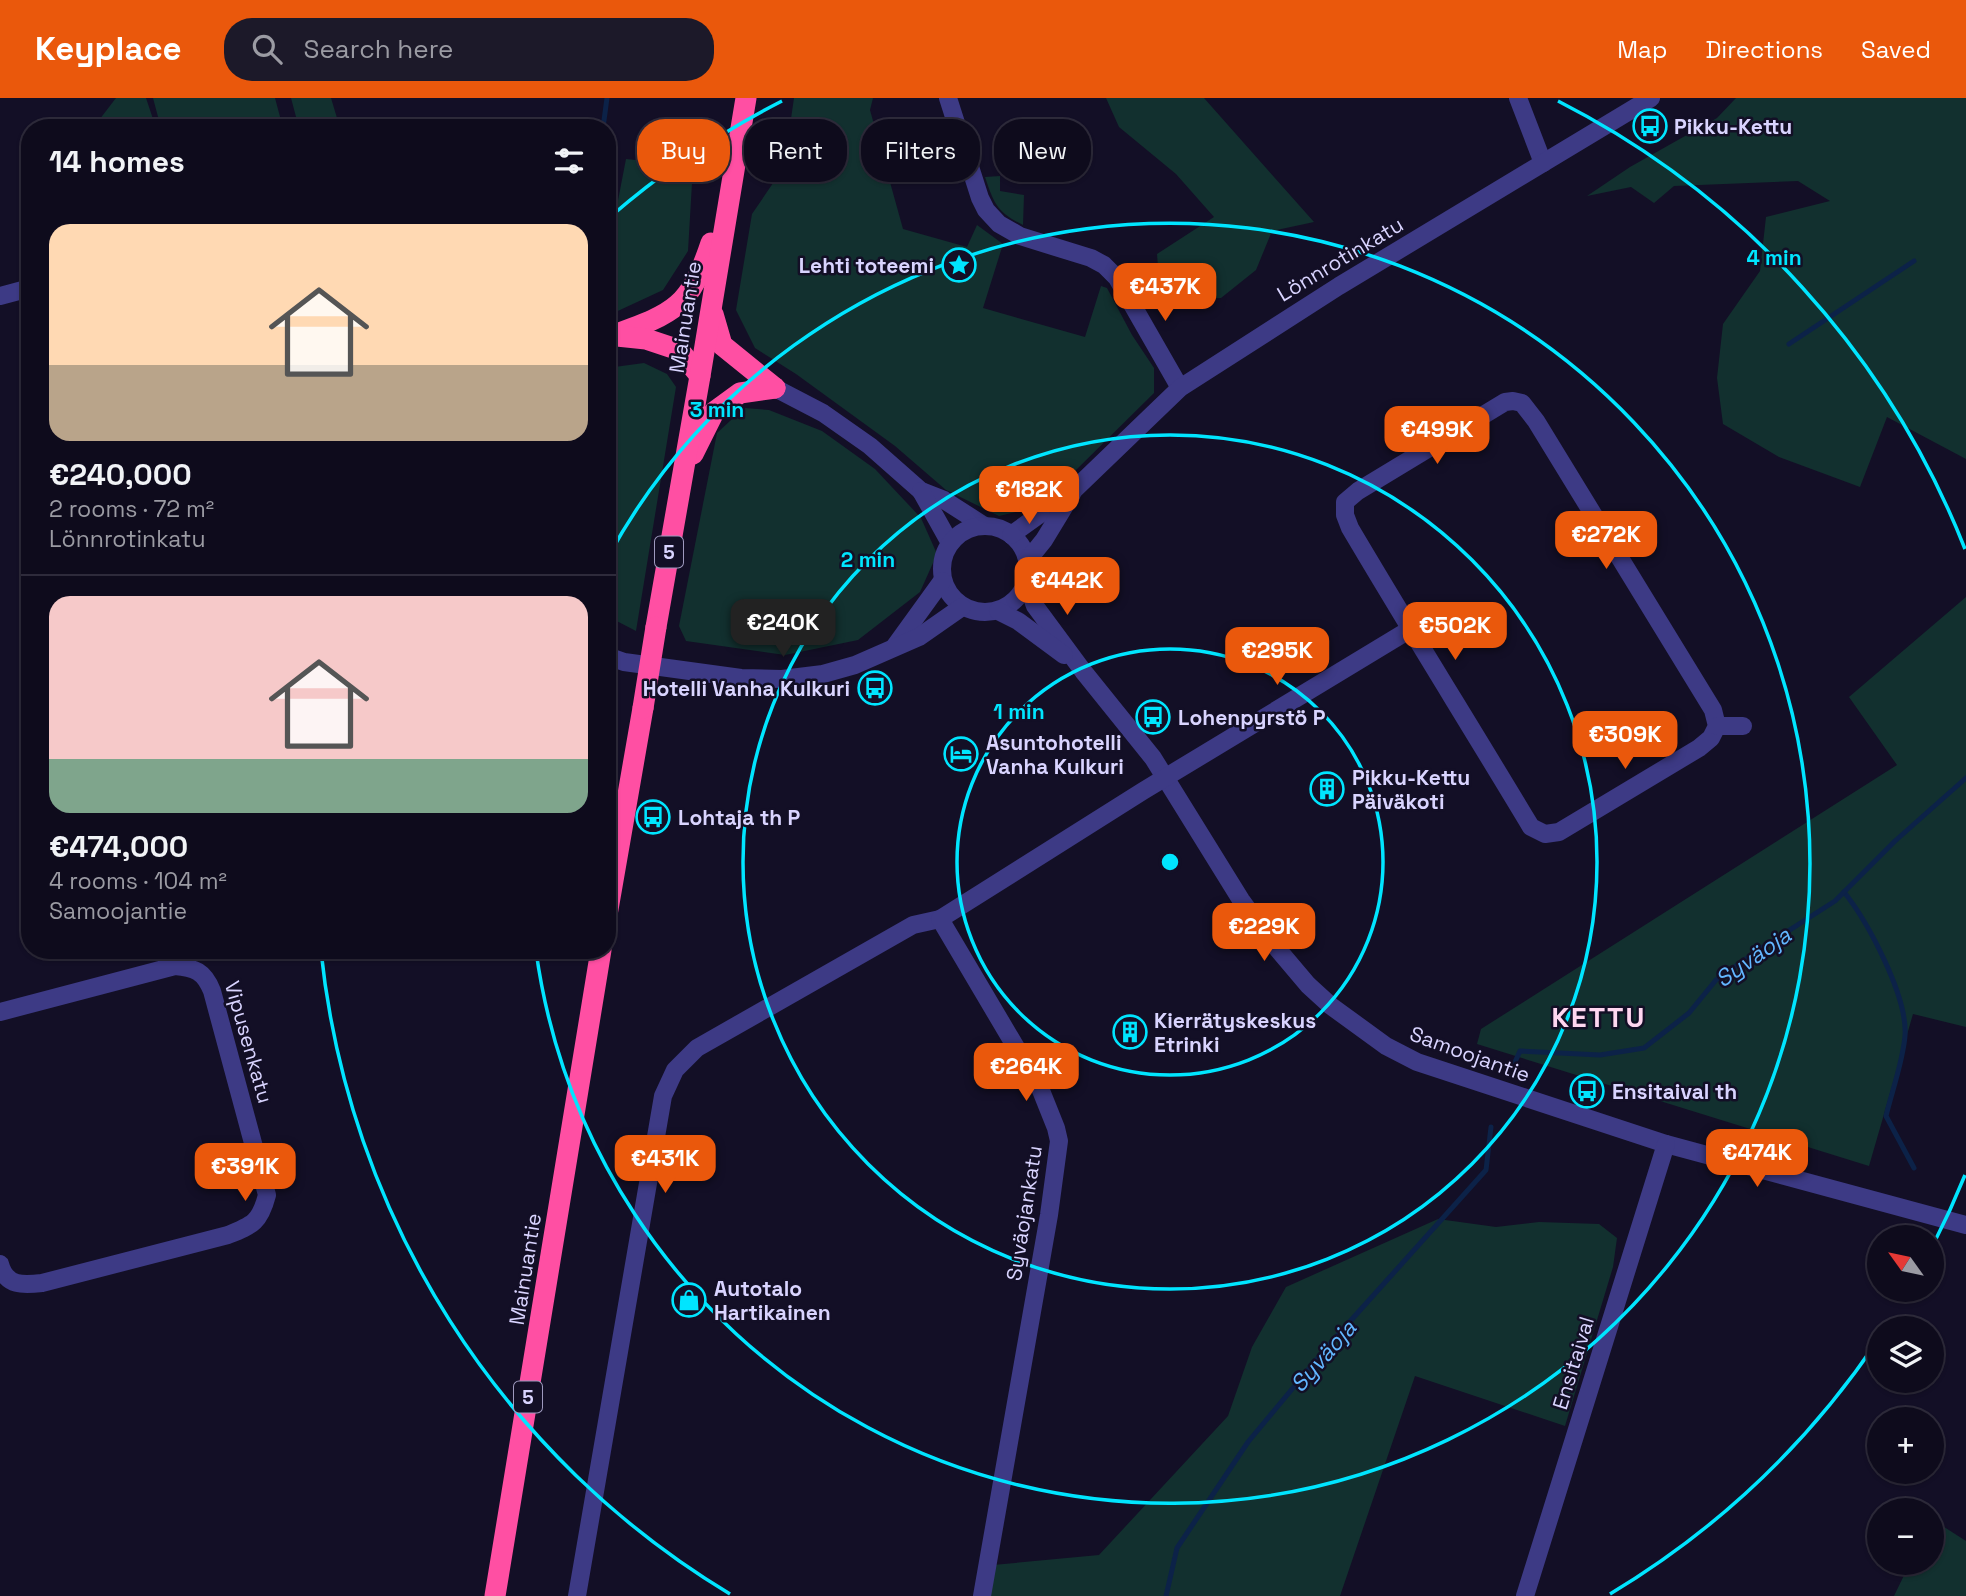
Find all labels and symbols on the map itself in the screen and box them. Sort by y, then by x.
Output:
bus stop icon: Pikku-Kettu [1631,107,1669,145]
place label: Pikku-Kettu [1674,113,1792,140]
street label: Lönnrotinkatu [1272,211,1408,307]
text: 4 min [1746,244,1802,271]
place icon: Lehti toteemi [940,246,978,284]
place label: Lehti toteemi [799,252,934,279]
street label: Mainuantie [663,259,707,375]
pin: €437K [1116,264,1214,323]
text: 3 min [690,396,744,423]
pin: €499K [1388,406,1486,466]
pin: €182K [980,466,1078,526]
pin: €272K [1557,512,1655,571]
road number: 5 [655,536,683,568]
text: 2 min [841,546,895,573]
pin: €442K [1018,558,1116,617]
pin: €240K [734,600,832,659]
pin: €502K [1406,602,1504,662]
pin: €295K [1228,628,1326,687]
bus stop icon: Hotelli Vanha Kulkuri [856,669,894,707]
place label: Hotelli Vanha Kulkuri [643,675,850,702]
text: 1 min [993,698,1045,725]
bus stop icon: Lohenpyrstö P [1134,698,1172,736]
place label: Lohenpyrstö P [1178,704,1326,731]
pin: €309K [1576,712,1674,771]
place label: Asuntohotelli Vanha Kulkuri [986,729,1124,780]
hotel icon: Asuntohotelli Vanha Kulkuri [942,735,980,773]
place label: Pikku-Kettu Päiväkoti [1352,764,1470,815]
building icon: Pikku-Kettu Päiväkoti [1308,770,1346,808]
bus stop icon: Lohtaja th P [634,798,672,836]
place label: Lohtaja th P [678,804,801,831]
centre of rings [1158,850,1182,874]
pin: €229K [1215,904,1313,963]
water label: Syväoja [1709,920,1798,994]
street label: Vipusenkatu [219,978,279,1106]
district label: KETTU [1552,999,1646,1035]
place label: Kierrätyskeskus Etrinki [1154,1007,1316,1058]
building icon: Kierrätyskeskus Etrinki [1111,1013,1149,1051]
street label: Samoojantie [1406,1020,1534,1088]
pin: €264K [977,1044,1075,1103]
bus stop icon: Ensitaival th [1568,1072,1606,1110]
place label: Ensitaival th [1612,1078,1737,1105]
pin: €474K [1708,1130,1806,1189]
pin: €431K [616,1136,714,1195]
street label: Syväojankatu [1000,1143,1048,1283]
pin: €391K [196,1144,294,1203]
street label: Mainuantie [503,1211,547,1327]
north arrow [1867,1225,1944,1302]
place label: Autotalo Hartikainen [714,1275,831,1326]
shop icon: Autotalo Hartikainen [670,1281,708,1319]
water label: Syväoja [1283,1313,1363,1398]
street label: Ensitaival [1546,1313,1600,1413]
road number: 5 [514,1382,542,1413]

